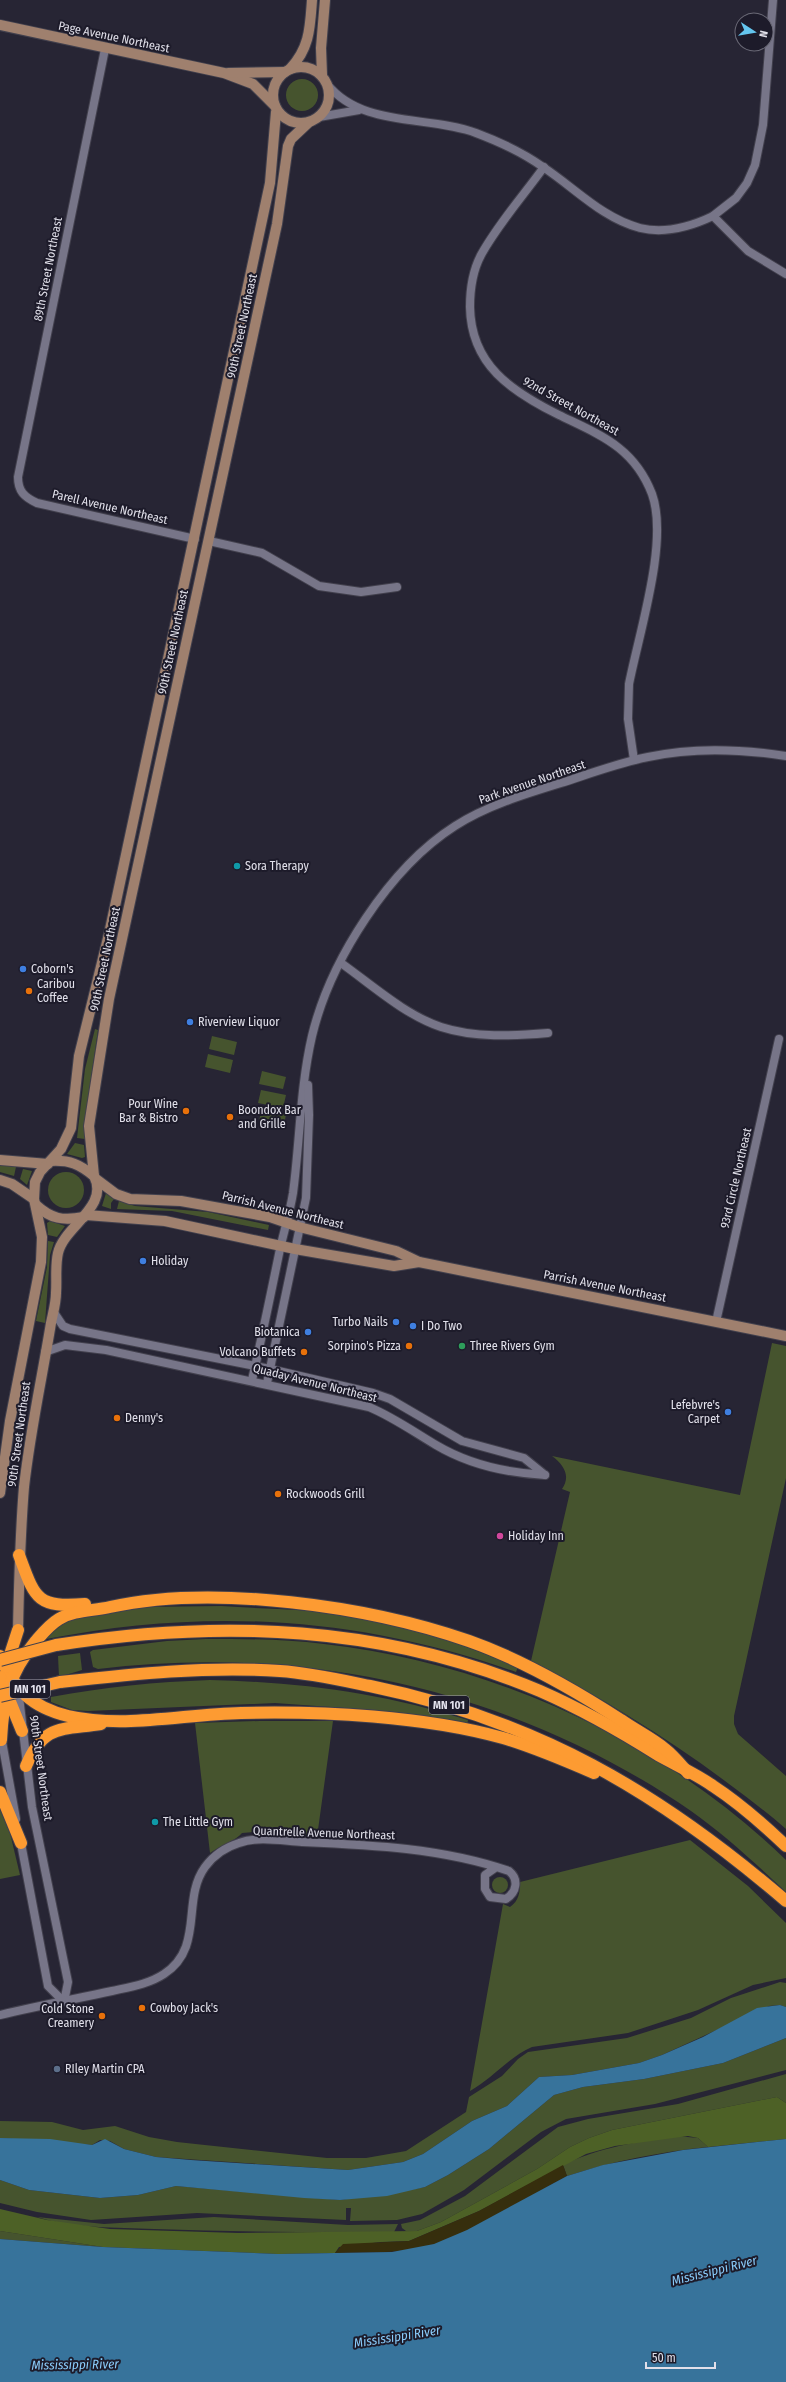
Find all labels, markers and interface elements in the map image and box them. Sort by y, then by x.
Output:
north arrow [734,12,774,52]
street label: Page Avenue Northeast [57,18,171,56]
text: N [756,29,770,39]
street label: 89th Street Northeast [31,216,65,322]
street label: 90th Street Northeast [224,273,260,379]
street label: 92nd Street Northeast [521,374,621,438]
street label: Parell Avenue Northeast [51,487,169,527]
street label: 90th Street Northeast [155,589,191,695]
street label: Park Avenue Northeast [477,757,587,807]
place label: Sora Therapy [245,859,310,873]
marker: Sora Therapy [232,861,242,871]
street label: 90th Street Northeast [87,906,123,1012]
place label: Coborn's [31,962,74,976]
marker: Coborn's [18,964,28,974]
place label: Caribou Coffee [37,977,75,1005]
marker: Caribou Coffee [24,986,34,996]
place label: Riverview Liquor [198,1015,280,1029]
marker: Riverview Liquor [185,1017,195,1027]
place label: Pour Wine Bar & Bistro [119,1097,178,1125]
place label: Boondox Bar and Grille [238,1103,302,1131]
marker: Pour Wine Bar & Bistro [181,1106,191,1116]
marker: Boondox Bar and Grille [225,1112,235,1122]
street label: 93rd Circle Northeast [718,1126,754,1230]
street label: Parrish Avenue Northeast [221,1188,345,1232]
place label: Holiday [151,1254,189,1268]
marker: Holiday [138,1256,148,1266]
street label: Parrish Avenue Northeast [542,1267,668,1305]
place label: Turbo Nails [332,1315,388,1329]
marker: Turbo Nails [391,1317,401,1327]
place label: I Do Two [421,1319,462,1333]
marker: I Do Two [408,1321,418,1331]
place label: Biotanica [254,1325,300,1339]
marker: Biotanica [303,1327,313,1337]
place label: Sorpino's Pizza [328,1339,401,1353]
place label: Three Rivers Gym [470,1339,555,1353]
marker: Sorpino's Pizza [404,1341,414,1351]
marker: Three Rivers Gym [457,1341,467,1351]
place label: Volcano Buffets [219,1345,296,1359]
marker: Volcano Buffets [299,1347,309,1357]
street label: Quaday Avenue Northeast [251,1361,379,1405]
street label: 90th Street Northeast [5,1380,33,1488]
place label: Lefebvre's Carpet [671,1398,720,1426]
marker: Lefebvre's Carpet [723,1407,733,1417]
place label: Denny's [125,1411,163,1425]
marker: Denny's [112,1413,122,1423]
place label: Rockwoods Grill [286,1487,365,1501]
marker: Rockwoods Grill [273,1489,283,1499]
place label: Holiday Inn [508,1529,564,1543]
marker: Holiday Inn [495,1531,505,1541]
road number: MN 101 [10,1680,50,1698]
road number: MN 101 [429,1696,469,1714]
street label: 90th Street Northeast [27,1714,55,1822]
place label: The Little Gym [163,1815,233,1829]
marker: The Little Gym [150,1817,160,1827]
street label: Quantrelle Avenue Northeast [253,1824,395,1842]
place label: Cowboy Jack's [150,2001,218,2015]
place label: Cold Stone Creamery [41,2002,95,2030]
marker: Cowboy Jack's [137,2003,147,2013]
marker: Cold Stone Creamery [97,2011,107,2021]
place label: RIley Martin CPA [65,2062,145,2076]
marker: RIley Martin CPA [52,2064,62,2074]
water label: Mississippi River [670,2253,759,2288]
water label: Mississippi River [353,2322,442,2351]
scale bar [646,2344,715,2370]
text: 50 m [652,2351,676,2365]
water label: Mississippi River [31,2356,119,2373]

